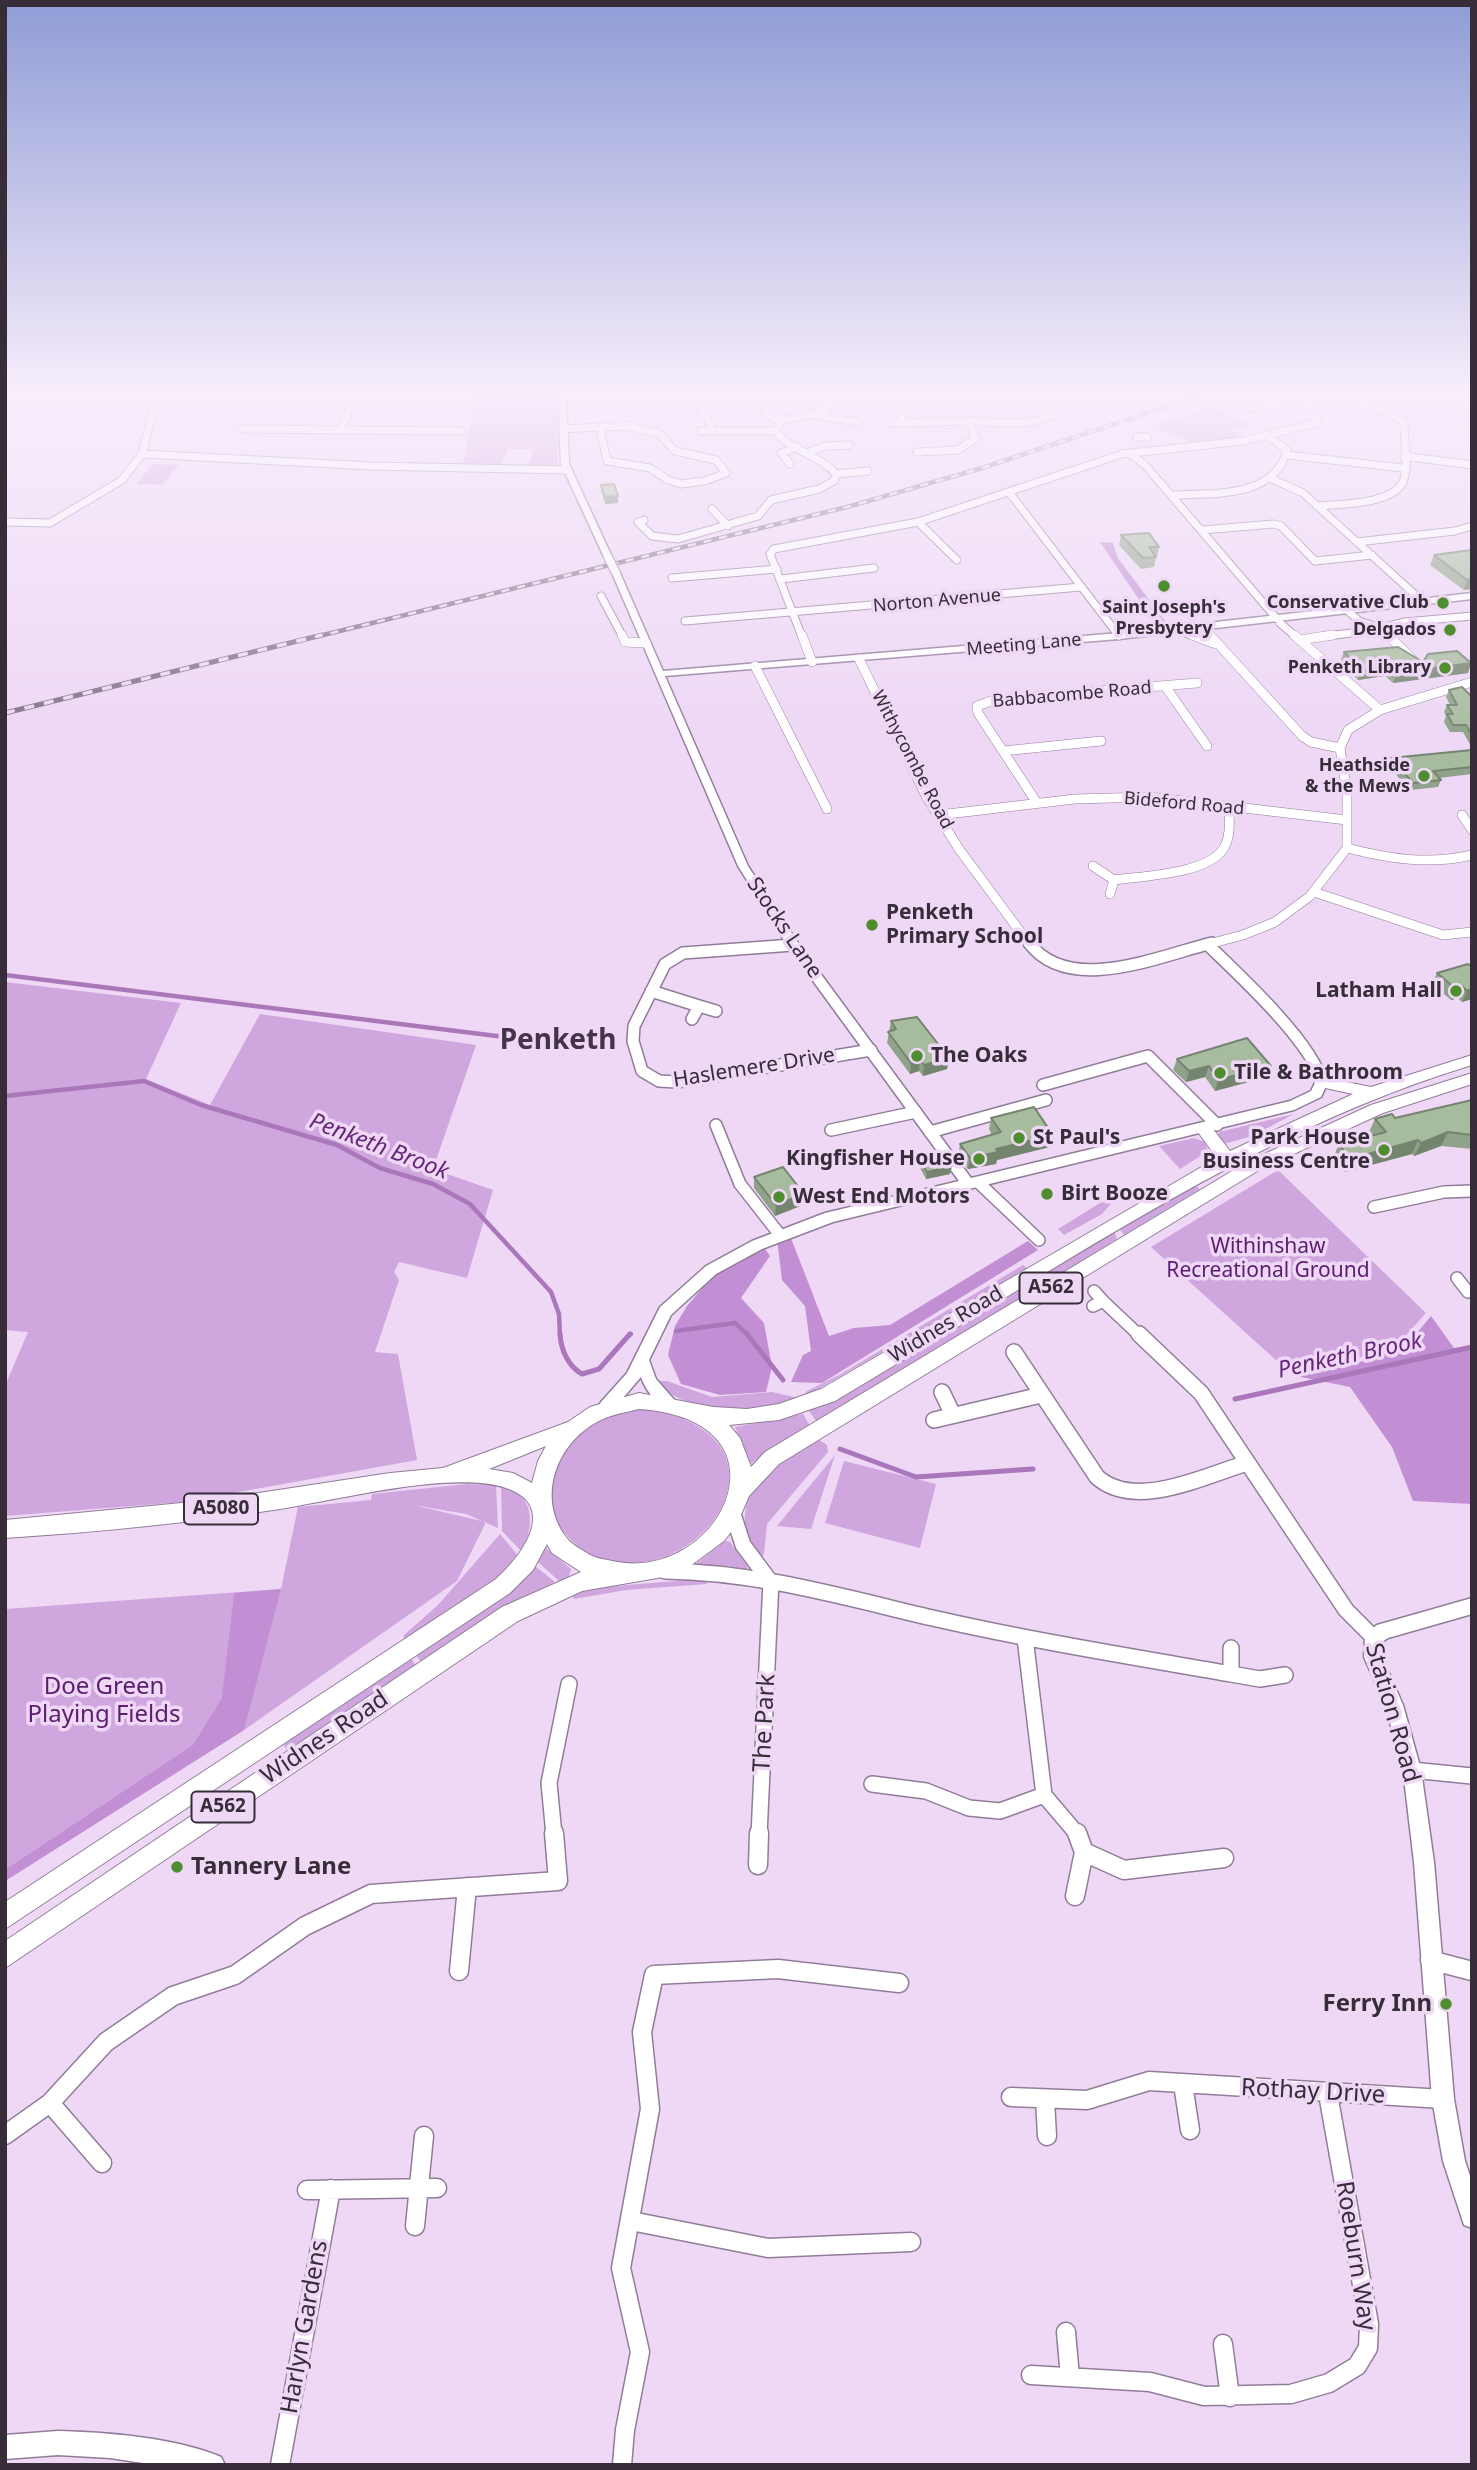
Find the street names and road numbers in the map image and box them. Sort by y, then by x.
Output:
street label: Norton Avenue [872,585,1002,617]
street label: Meeting Lane [966,629,1082,661]
street label: Babbacombe Road [992,677,1152,713]
street label: Withycombe Road [866,687,958,833]
street label: Bideford Road [1123,788,1245,820]
street label: Stocks Lane [741,873,827,983]
street label: Haslemere Drive [671,1043,837,1093]
road number: A562 [1020,1272,1082,1304]
street label: Widnes Road [884,1281,1008,1369]
road number: A5080 [184,1494,258,1525]
street label: Station Road [1358,1640,1426,1786]
street label: The Park [748,1673,782,1773]
street label: Widnes Road [256,1685,394,1791]
road number: A562 [192,1792,255,1823]
street label: Rothay Drive [1240,2074,1386,2110]
street label: Roeburn Way [1329,2179,1381,2333]
street label: Harlyn Gardens [276,2238,334,2416]

